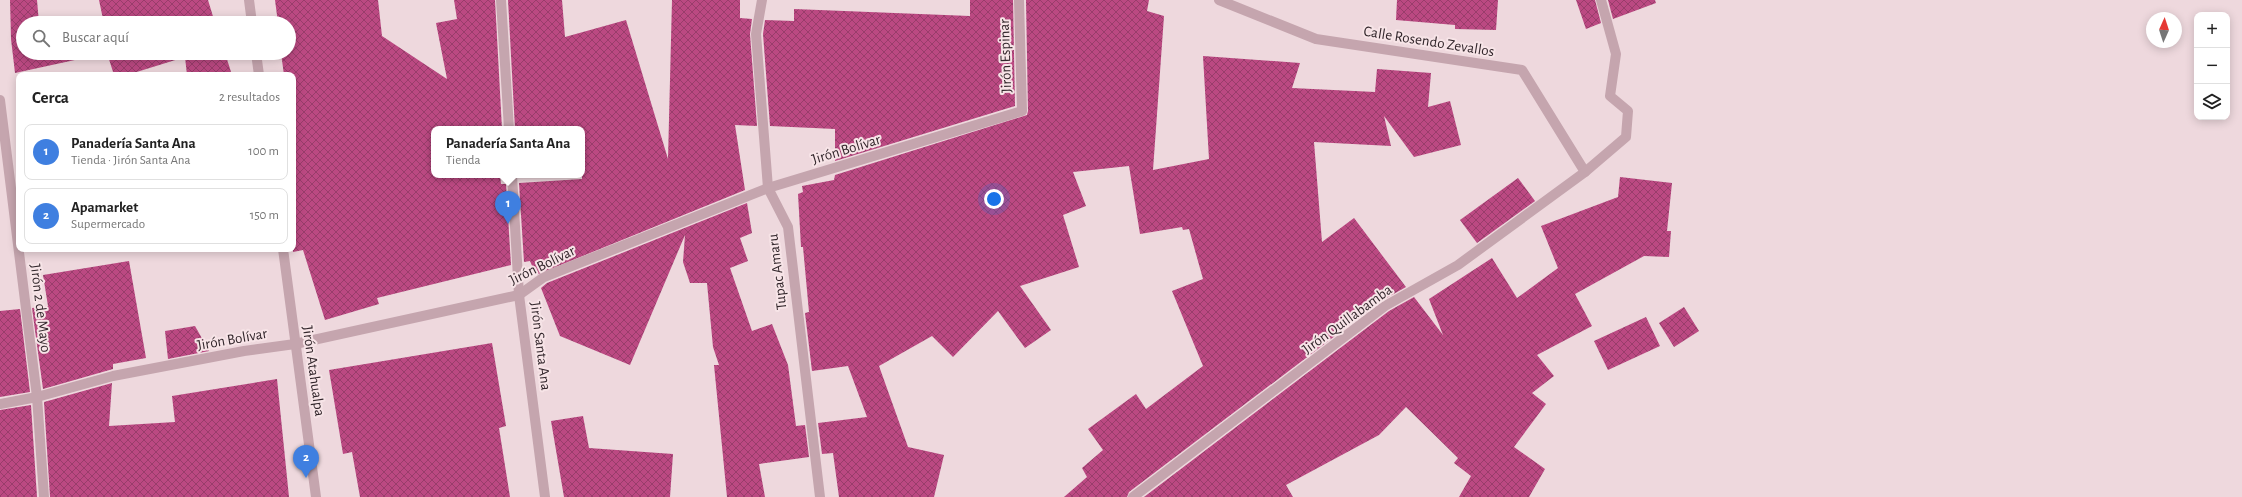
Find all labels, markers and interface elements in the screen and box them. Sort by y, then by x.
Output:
north arrow [2146,12,2182,48]
map controls [2194,12,2230,120]
button: + [2194,12,2230,48]
search box [16,16,296,60]
street label: Jirón Espinar [997,19,1014,93]
street label: Calle Rosendo Zevallos [1362,24,1495,59]
icon: search [30,27,52,49]
text: Buscar aquí [62,30,129,45]
button: − [2194,48,2230,84]
button: layers [2194,84,2230,120]
text: Cerca [32,89,69,106]
text: 2 resultados [219,91,280,104]
popup [431,126,585,178]
street label: Jirón Bolívar [810,132,882,167]
text: Panadería Santa Ana [71,136,196,151]
text: Panadería Santa Ana [446,136,570,151]
text: 1 [44,145,48,158]
text: 100 m [248,145,279,158]
text: Tienda · Jirón Santa Ana [71,154,191,167]
text: Tienda [446,154,481,167]
your location [984,189,1004,209]
pin: 1 [495,191,521,224]
text: Apamarket [71,200,138,215]
text: 2 [43,209,49,222]
text: 150 m [250,209,279,222]
text: Supermercado [71,218,145,231]
street label: Tupac Amaru [765,233,790,311]
street label: Jirón Bolívar [507,243,577,288]
street label: Jirón 2 de Mayo [28,263,53,353]
street label: Jirón Quillabamba [1300,282,1395,357]
street label: Jirón Santa Ana [528,301,553,391]
street label: Jirón Atahualpa [300,325,327,417]
street label: Jirón Bolívar [196,326,268,353]
pin: 2 [293,445,319,478]

